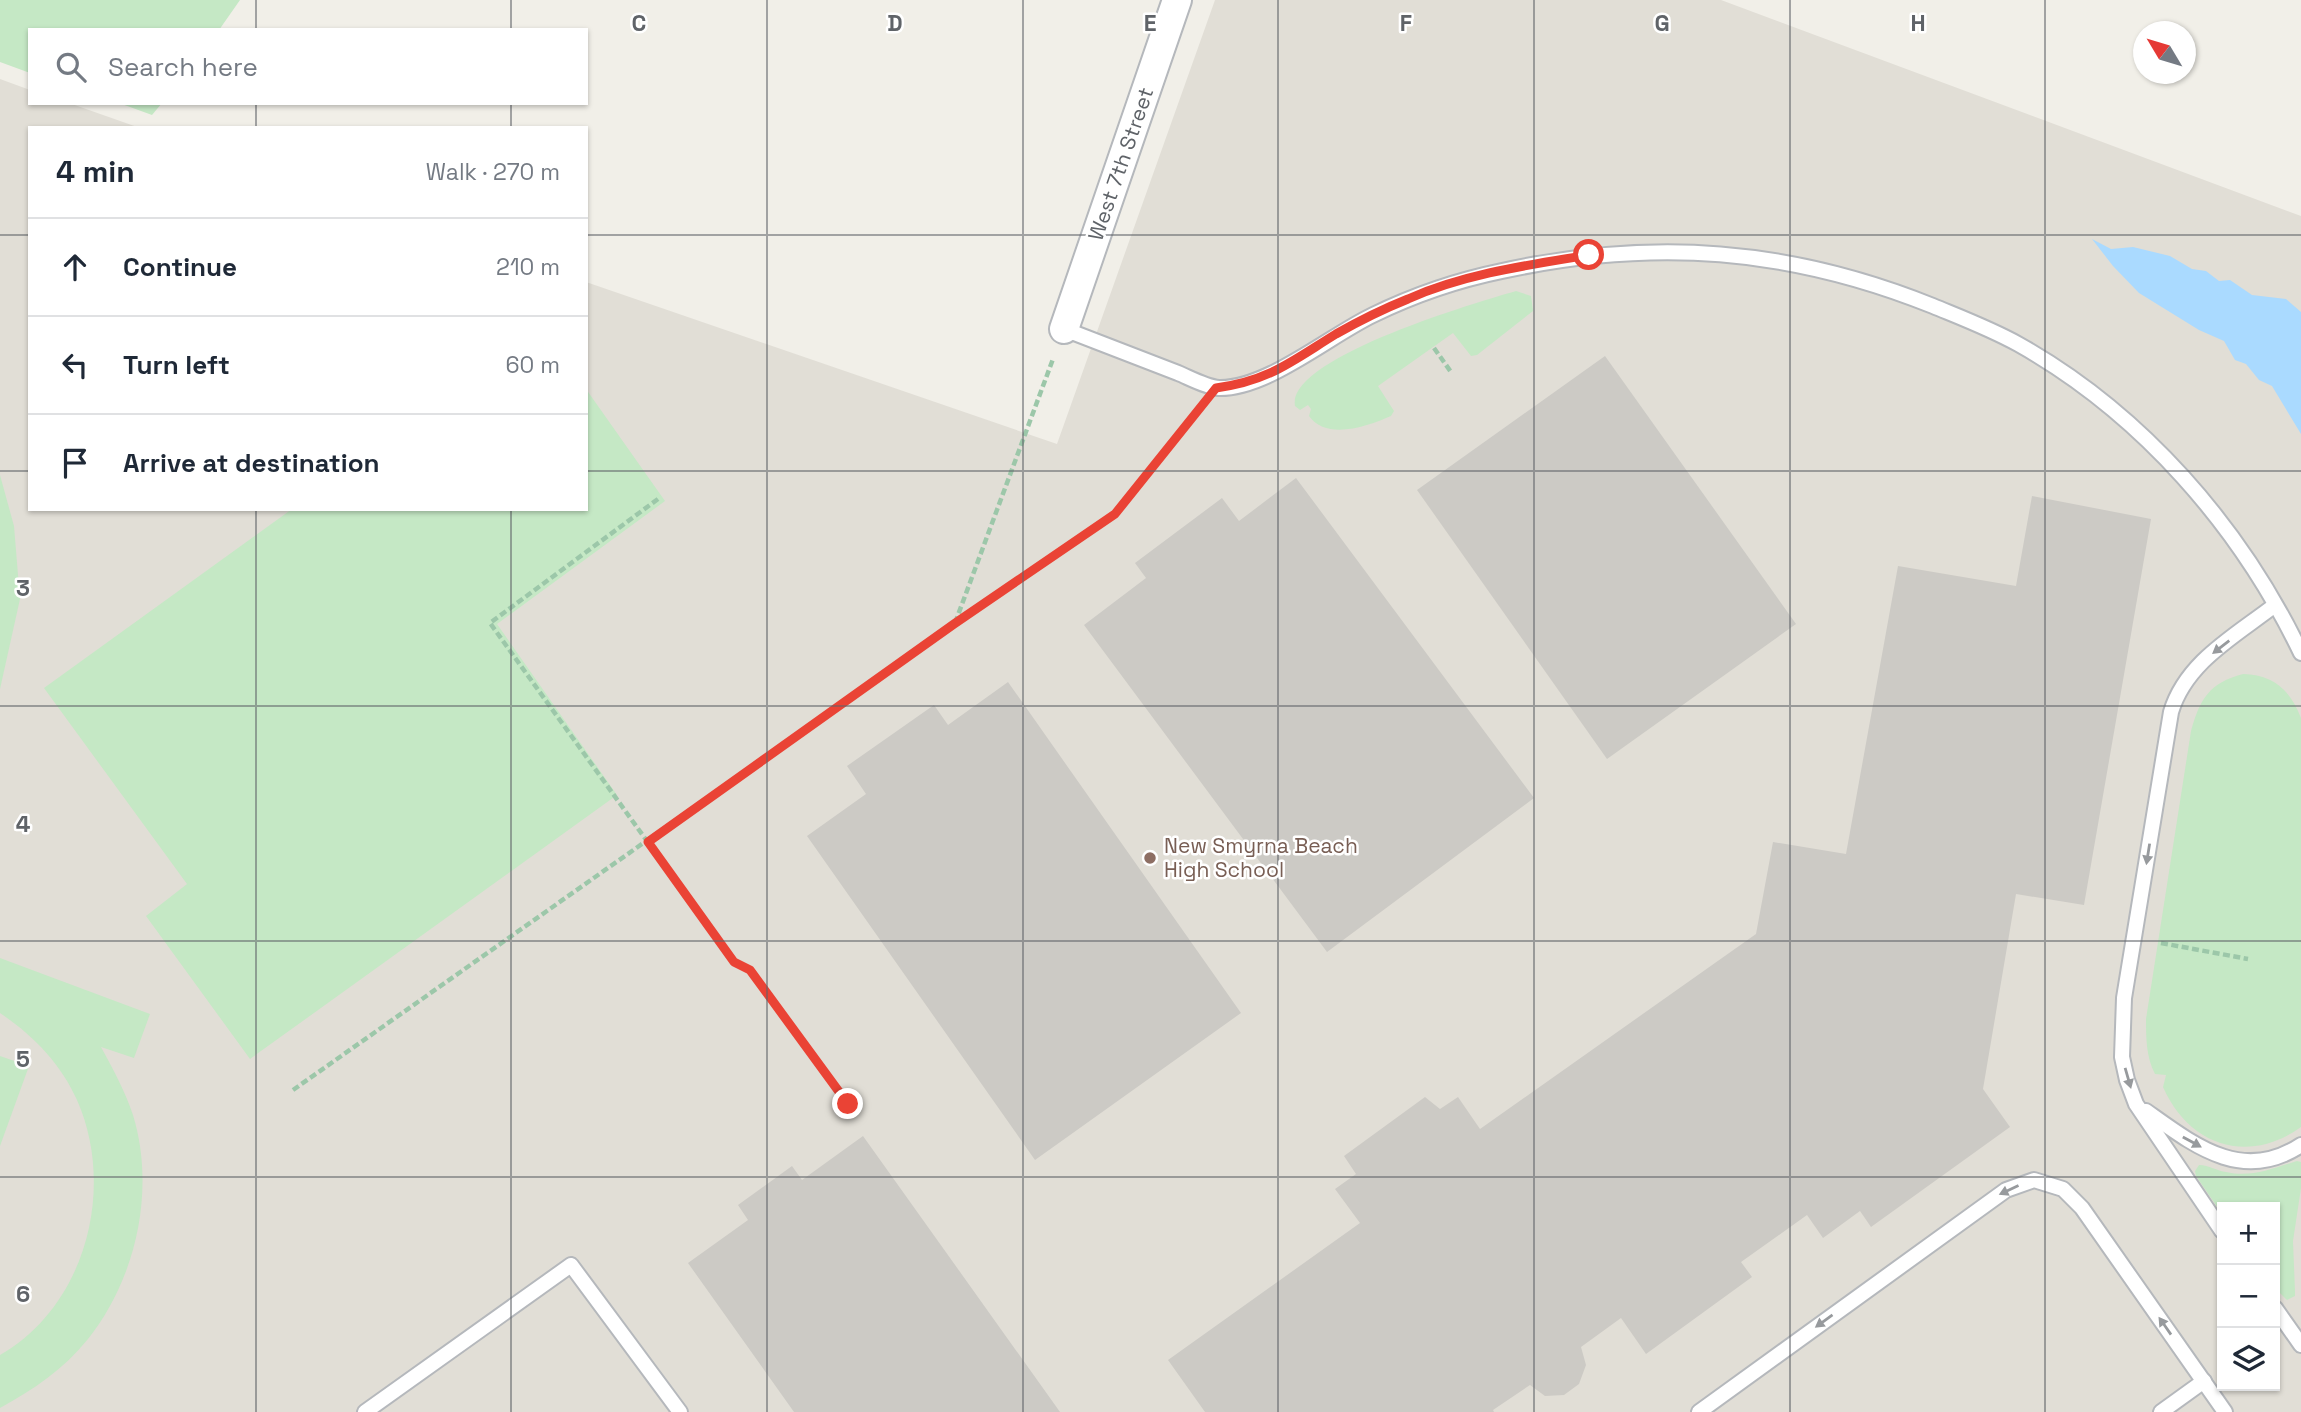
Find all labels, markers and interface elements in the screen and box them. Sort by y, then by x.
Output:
text: C [632,8,646,38]
text: D [887,8,903,38]
text: E [1144,8,1156,38]
text: F [1400,8,1412,38]
text: G [1654,8,1670,38]
text: H [1910,8,1926,38]
north arrow [2133,21,2196,84]
search box [28,28,588,105]
icon: search [52,48,90,86]
text: Search here [108,50,258,84]
street label: West 7th Street [1082,84,1159,244]
text: 4 min [56,152,135,191]
text: Walk · 270 m [426,157,560,187]
route start [1573,239,1604,270]
icon: ahead [56,248,94,286]
text: Continue [123,250,237,284]
text: 210 m [496,252,560,282]
icon: left [56,346,94,384]
text: Turn left [123,348,230,382]
text: 60 m [505,350,560,380]
icon: arrive [56,444,94,482]
text: Arrive at destination [123,446,380,480]
text: 3 [16,573,30,603]
one-way arrow [2212,639,2230,653]
text: 4 [16,809,31,839]
place label: New Smyrna Beach High School [1164,832,1358,883]
one-way arrow [2142,843,2153,865]
marker: New Smyrna Beach High School [1142,850,1158,866]
text: 5 [16,1044,30,1074]
one-way arrow [2123,1068,2133,1089]
route end [832,1088,863,1119]
one-way arrow [2183,1136,2202,1148]
one-way arrow [1999,1184,2019,1195]
map controls [2217,1202,2280,1391]
button: + [2217,1202,2280,1265]
button: − [2217,1265,2280,1328]
text: 6 [16,1279,30,1309]
one-way arrow [1815,1314,1833,1328]
one-way arrow [2158,1316,2172,1335]
button: layers [2217,1328,2280,1391]

